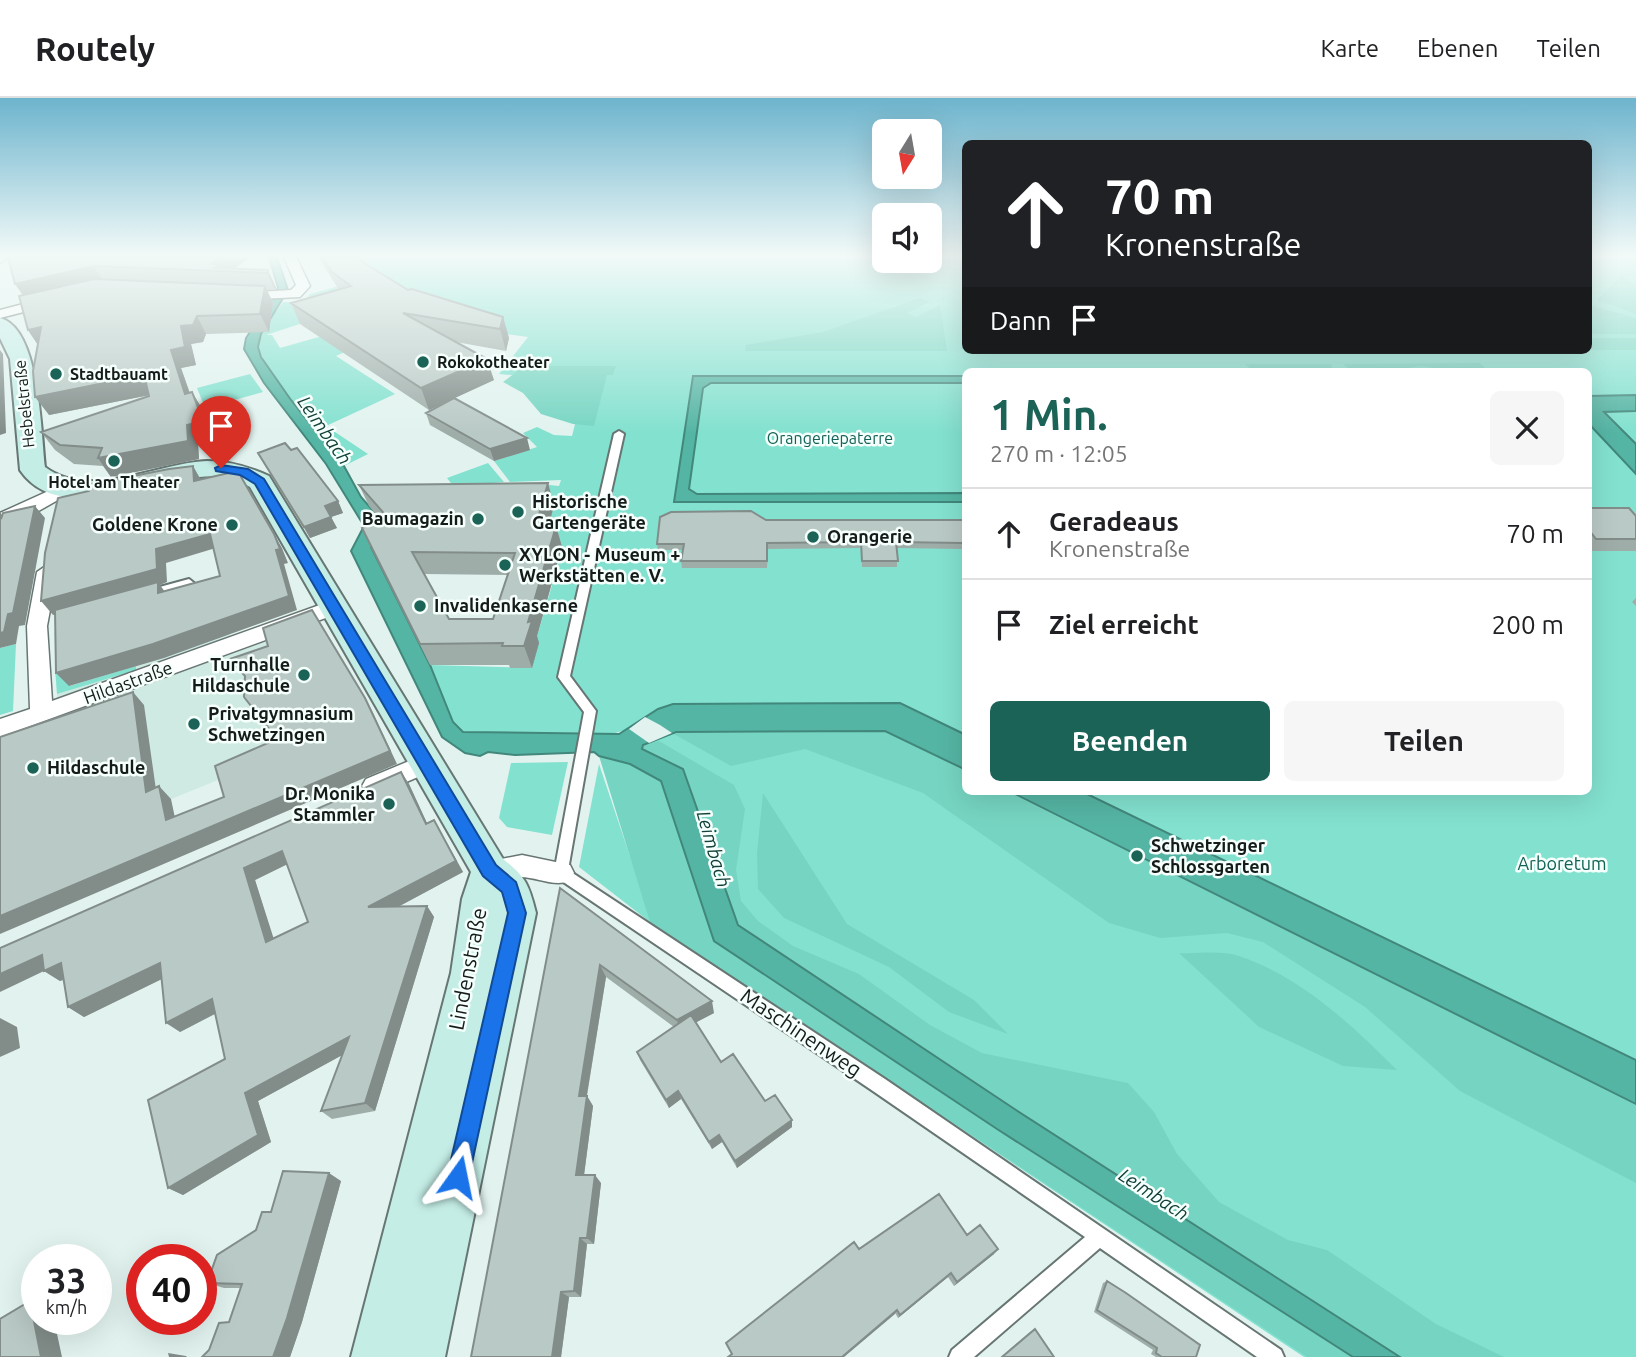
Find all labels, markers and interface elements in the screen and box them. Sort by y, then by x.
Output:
text: Routely [35,30,155,67]
text: Karte [1320,35,1379,62]
text: Ebenen [1417,35,1498,62]
text: Teilen [1536,35,1601,62]
north arrow [872,119,942,189]
map controls [872,119,942,273]
icon: ahead [990,168,1081,259]
text: 70 m [1105,168,1214,223]
button: sound [872,203,942,273]
text: Kronenstraße [1105,226,1301,262]
icon: arrive [1065,301,1103,339]
text: Dann [990,306,1051,335]
place label: Rokokotheater [437,353,550,371]
marker: Rokokotheater [415,354,431,370]
street label: Hebelstraße [10,359,38,449]
place label: Stadtbauamt [70,365,168,383]
marker: Stadtbauamt [48,366,64,382]
water label: Leimbach [293,391,357,469]
text: 1 Min. [990,391,1108,438]
button: close [1490,391,1564,465]
pin [191,396,251,468]
icon: arrive [202,407,240,445]
park label: Orangeriepaterre [767,429,893,447]
text: 270 m · 12:05 [990,441,1128,466]
marker: Hotel am Theater [106,453,122,469]
place label: Hotel am Theater [48,473,180,491]
place label: Historische Gartengeräte [532,491,646,532]
marker: Historische Gartengeräte [510,504,526,520]
text: Geradeaus [1049,507,1179,536]
place label: Baumagazin [362,508,464,528]
marker: Baumagazin [470,511,486,527]
place label: Goldene Krone [92,514,218,534]
icon: ahead [990,515,1028,553]
marker: Goldene Krone [224,517,240,533]
text: 70 m [1506,519,1564,548]
place label: Orangerie [827,526,912,546]
marker: Orangerie [805,529,821,545]
text: Kronenstraße [1049,536,1190,561]
place label: XYLON - Museum + Werkstätten e. V. [519,544,680,585]
marker: XYLON - Museum + Werkstätten e. V. [497,557,513,573]
place label: Invalidenkaserne [434,595,578,615]
marker: Invalidenkaserne [412,598,428,614]
icon: arrive [990,606,1028,644]
text: Ziel erreicht [1049,610,1199,639]
text: 200 m [1492,610,1564,639]
place label: Turnhalle Hildaschule [192,654,290,695]
street label: Hildastraße [80,657,175,707]
marker: Turnhalle Hildaschule [296,667,312,683]
button: Beenden [990,701,1270,781]
button: Teilen [1284,701,1564,781]
place label: Privatgymnasium Schwetzingen [208,703,354,744]
marker: Privatgymnasium Schwetzingen [186,716,202,732]
place label: Hildaschule [47,757,145,777]
marker: Hildaschule [25,760,41,776]
place label: Dr. Monika Stammler [285,783,376,824]
marker: Dr. Monika Stammler [381,796,397,812]
water label: Leimbach [693,808,735,890]
place label: Schwetzinger Schlossgarten [1151,835,1270,876]
marker: Schwetzinger Schlossgarten [1129,848,1145,864]
park label: Arboretum [1517,853,1607,873]
street label: Lindenstraße [443,906,491,1032]
street label: Maschinenweg [737,983,867,1081]
position arrow [421,1140,495,1214]
water label: Leimbach [1115,1163,1193,1225]
speed limit sign: 40 [126,1244,217,1335]
text: 33 [47,1260,86,1300]
text: km/h [46,1297,87,1317]

